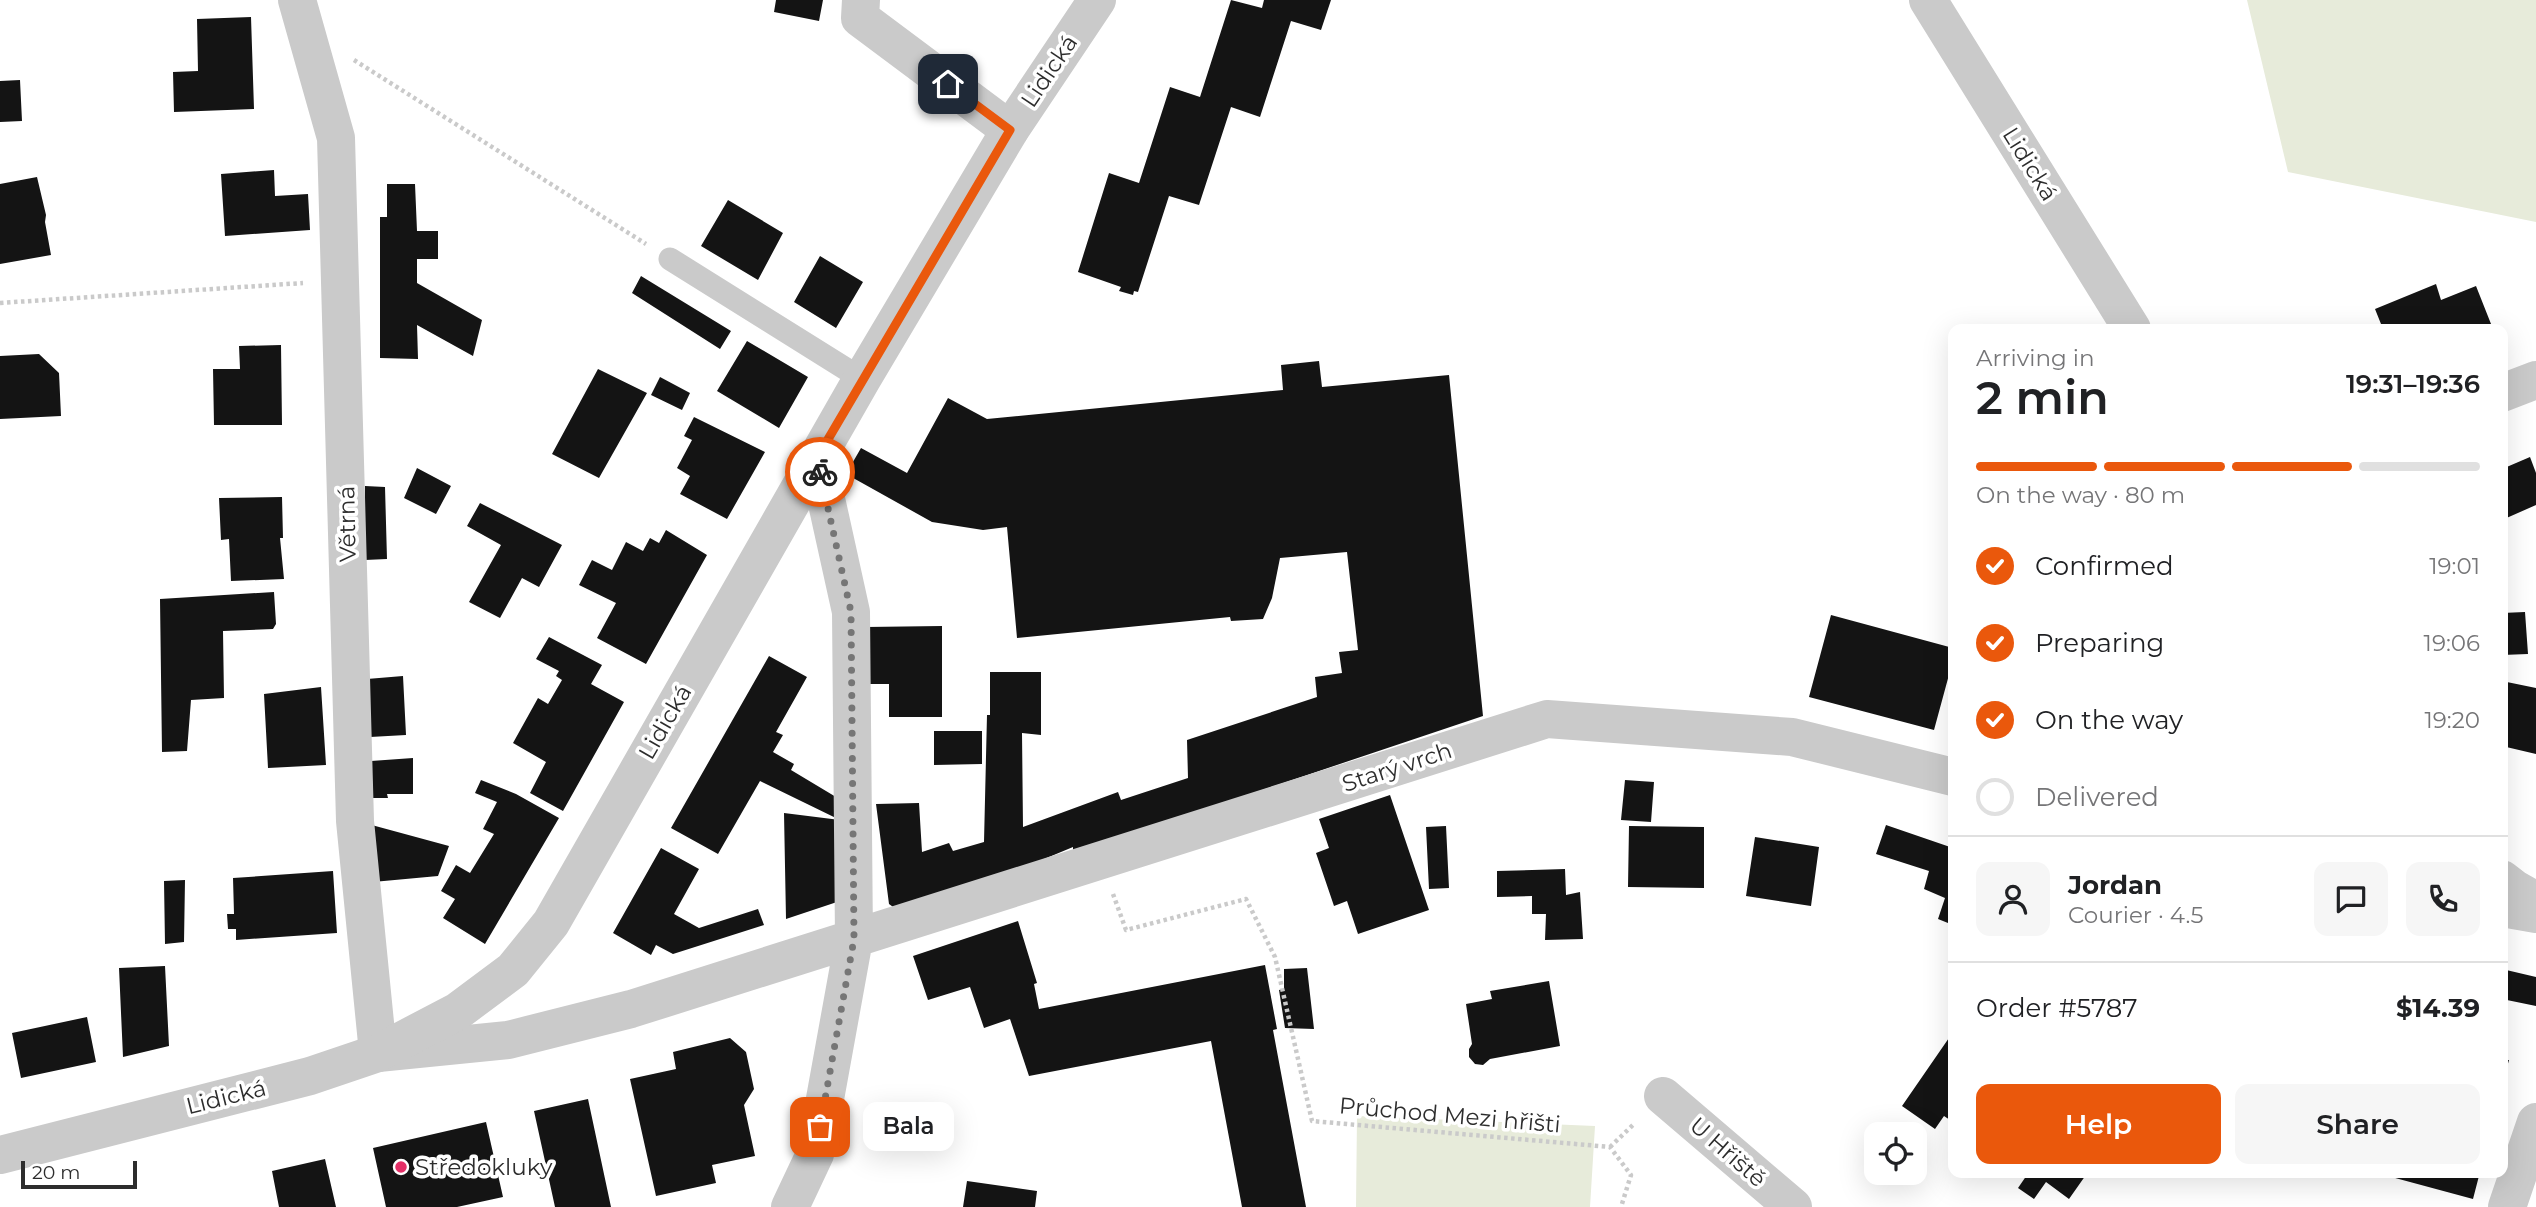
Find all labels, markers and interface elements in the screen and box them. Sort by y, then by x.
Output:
street label: Lidická [1015,29,1083,113]
pin [918,54,978,114]
icon: home [929,65,967,103]
street label: Lidická [1997,122,2063,206]
text: Arriving in [1976,344,2095,372]
text: 19:31–19:36 [2346,368,2480,400]
text: 2 min [1976,369,2109,426]
courier [785,437,855,507]
icon: bike [801,453,839,491]
text: On the way · 80 m [1976,481,2185,509]
street label: Větrná [332,486,362,562]
icon: check [1976,547,2014,585]
text: Confirmed [2035,550,2174,582]
text: 19:01 [2429,552,2480,580]
icon: check [1976,624,2014,662]
text: Preparing [2035,627,2164,659]
text: 19:06 [2424,629,2480,657]
street label: Lidická [633,680,697,764]
icon: check [1976,701,2014,739]
text: On the way [2035,704,2183,736]
text: 19:20 [2425,706,2480,734]
street label: Starý vrch [1339,736,1455,798]
text: Delivered [2035,781,2159,813]
button: person [1976,862,2050,936]
button: chat [2314,862,2388,936]
button: phone [2406,862,2480,936]
text: Jordan [2068,869,2162,901]
text: Courier · 4.5 [2068,901,2203,929]
text: Order #5787 [1976,992,2138,1024]
text: $14.39 [2396,992,2480,1024]
street label: Lidická [183,1074,269,1120]
button: Help [1976,1084,2221,1164]
button: Share [2235,1084,2480,1164]
street label: Průchod Mezi hřišti [1338,1091,1562,1139]
pin [790,1097,850,1157]
callout: Bala [862,1102,953,1152]
icon: bag [801,1108,839,1146]
street label: U Hřiště [1684,1111,1772,1193]
text: Bala [882,1112,935,1140]
map controls [1864,1122,1927,1185]
button: locate [1864,1122,1927,1185]
place label: Středokluky [415,1153,553,1181]
scale bar [21,1158,136,1190]
marker: Středokluky [393,1159,409,1175]
text: 20 m [32,1161,80,1184]

